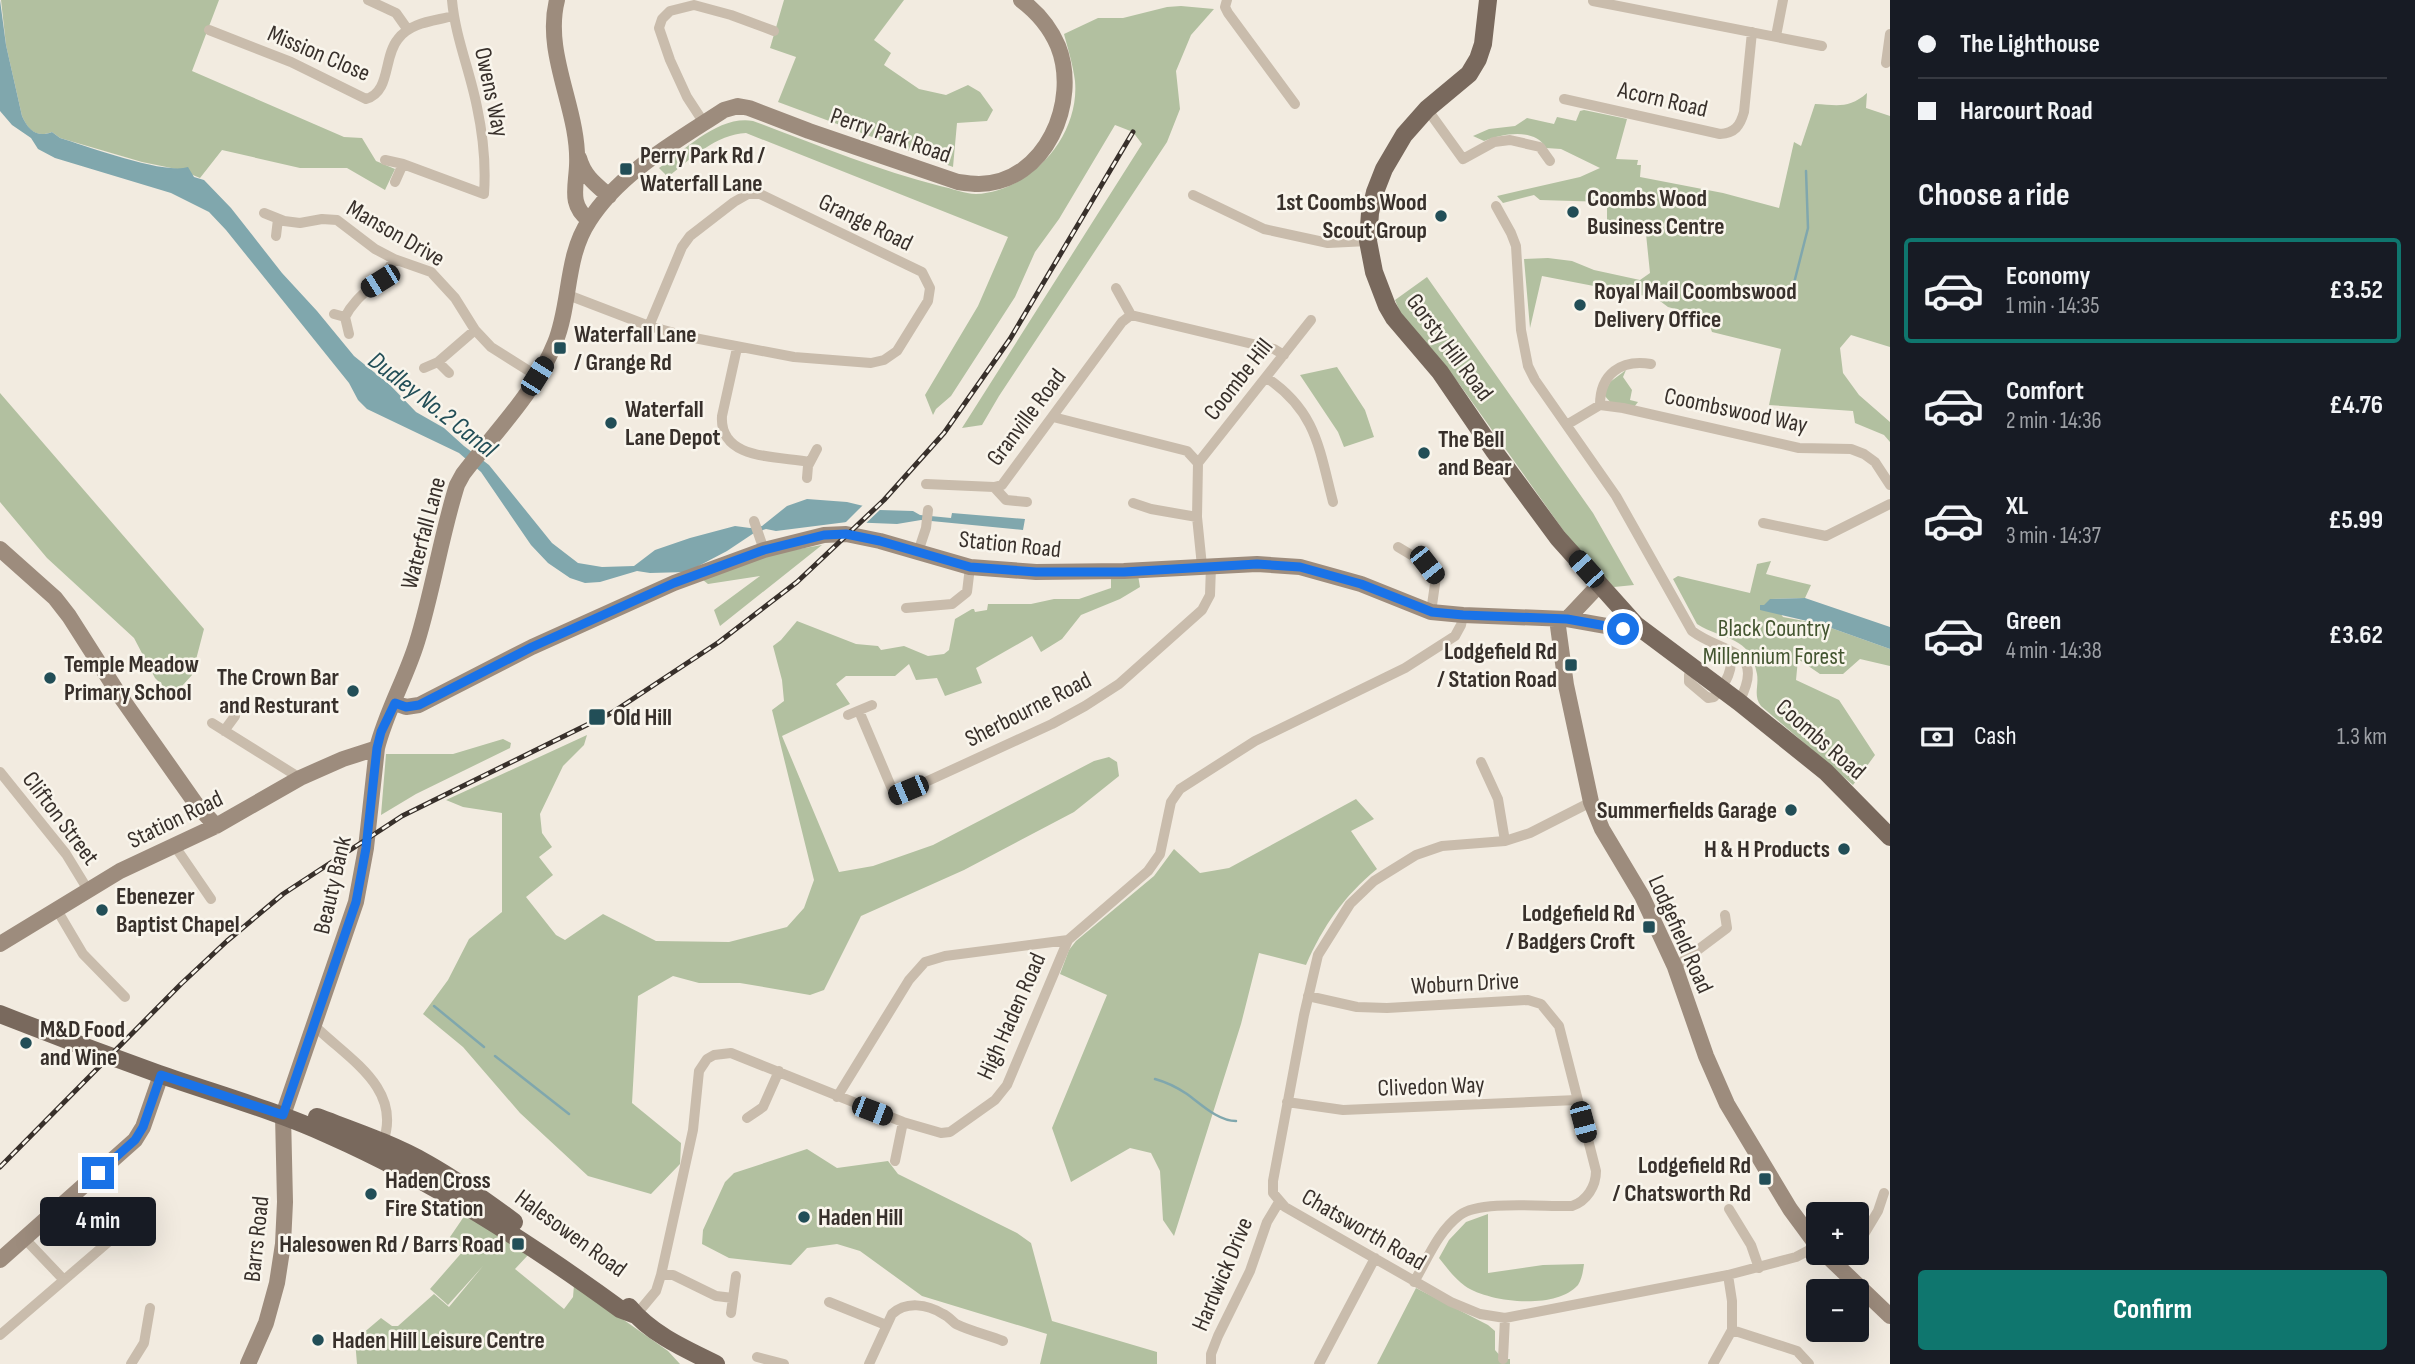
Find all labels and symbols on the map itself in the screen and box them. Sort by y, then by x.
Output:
street label: Mission Close [263,19,374,88]
street label: Owens Way [468,45,515,140]
street label: Acorn Road [1614,75,1711,124]
street label: Perry Park Road [827,101,955,170]
place label: Perry Park Rd / Waterfall Lane [640,141,765,198]
marker: Perry Park Rd / Waterfall Lane [618,161,634,177]
place label: Coombs Wood Business Centre [1587,184,1724,241]
street label: Grange Road [814,187,918,258]
place label: 1st Coombs Wood Scout Group [1277,188,1427,245]
street label: Manson Drive [342,194,450,273]
marker: Coombs Wood Business Centre [1565,204,1581,220]
marker: 1st Coombs Wood Scout Group [1433,208,1449,224]
car [357,261,404,301]
place label: Royal Mail Coombswood Delivery Office [1594,277,1797,334]
street label: Gorsty Hill Road [1400,288,1499,407]
marker: Royal Mail Coombswood Delivery Office [1572,297,1588,313]
place label: Waterfall Lane / Grange Rd [574,320,697,377]
street label: Coombe Hill [1197,333,1279,426]
marker: Waterfall Lane / Grange Rd [552,340,568,356]
water label: Dudley No.2 Canal [362,345,504,466]
car [517,353,558,399]
street label: Granville Road [980,363,1072,472]
street label: Coombswood Way [1662,381,1810,440]
place label: Waterfall Lane Depot [625,395,721,452]
marker: Waterfall Lane Depot [603,415,619,431]
place label: The Bell and Bear [1438,425,1512,482]
marker: The Bell and Bear [1416,445,1432,461]
street label: Waterfall Lane [395,474,452,592]
street label: Station Road [957,525,1062,564]
car [1406,542,1449,588]
car [1565,546,1608,592]
route start [1607,613,1639,645]
park label: Black Country Millennium Forest [1703,614,1845,671]
place label: Lodgefield Rd / Station Road [1437,637,1557,694]
place label: Temple Meadow Primary School [64,650,199,707]
marker: Lodgefield Rd / Station Road [1563,657,1579,673]
place label: The Crown Bar and Resturant [217,663,340,720]
street label: Sherbourne Road [960,665,1096,754]
marker: Temple Meadow Primary School [42,670,58,686]
marker: The Crown Bar and Resturant [345,683,361,699]
street label: Coombs Road [1770,693,1871,786]
place label: Old Hill [613,703,672,732]
marker: Old Hill [587,707,607,727]
street label: Clifton Street [16,766,105,871]
car [885,772,932,808]
street label: Station Road [123,784,228,855]
place label: Summerfields Garage [1597,796,1777,825]
marker: Summerfields Garage [1783,802,1799,818]
street label: Beauty Bank [307,833,358,937]
place label: H & H Products [1704,835,1830,864]
marker: H & H Products [1836,841,1852,857]
street label: Lodgefield Road [1642,871,1719,998]
place label: Ebenezer Baptist Chapel [116,882,240,939]
place label: Lodgefield Rd / Badgers Croft [1506,899,1635,956]
marker: Ebenezer Baptist Chapel [94,902,110,918]
marker: Lodgefield Rd / Badgers Croft [1641,919,1657,935]
street label: High Haden Road [971,948,1052,1084]
street label: Woburn Drive [1410,966,1520,1001]
place label: M&D Food and Wine [40,1015,125,1072]
marker: M&D Food and Wine [18,1035,34,1051]
street label: Clivedon Way [1377,1070,1485,1103]
car [849,1094,896,1128]
car [1568,1099,1599,1145]
place label: Lodgefield Rd / Chatsworth Rd [1613,1151,1751,1208]
route end [82,1157,114,1189]
place label: Haden Cross Fire Station [385,1166,491,1223]
marker: Lodgefield Rd / Chatsworth Rd [1757,1171,1773,1187]
street label: Chatsworth Road [1296,1182,1431,1277]
street label: Halesowen Road [509,1183,632,1284]
marker: Haden Cross Fire Station [363,1186,379,1202]
street label: Barrs Road [238,1195,275,1283]
callout: 4 min [40,1198,156,1246]
place label: Haden Hill [818,1203,903,1232]
marker: Haden Hill [796,1209,812,1225]
street label: Hardwick Drive [1186,1213,1259,1335]
place label: Halesowen Rd / Barrs Road [279,1230,504,1259]
marker: Halesowen Rd / Barrs Road [510,1236,526,1252]
place label: Haden Hill Leisure Centre [332,1326,545,1355]
marker: Haden Hill Leisure Centre [310,1332,326,1348]

